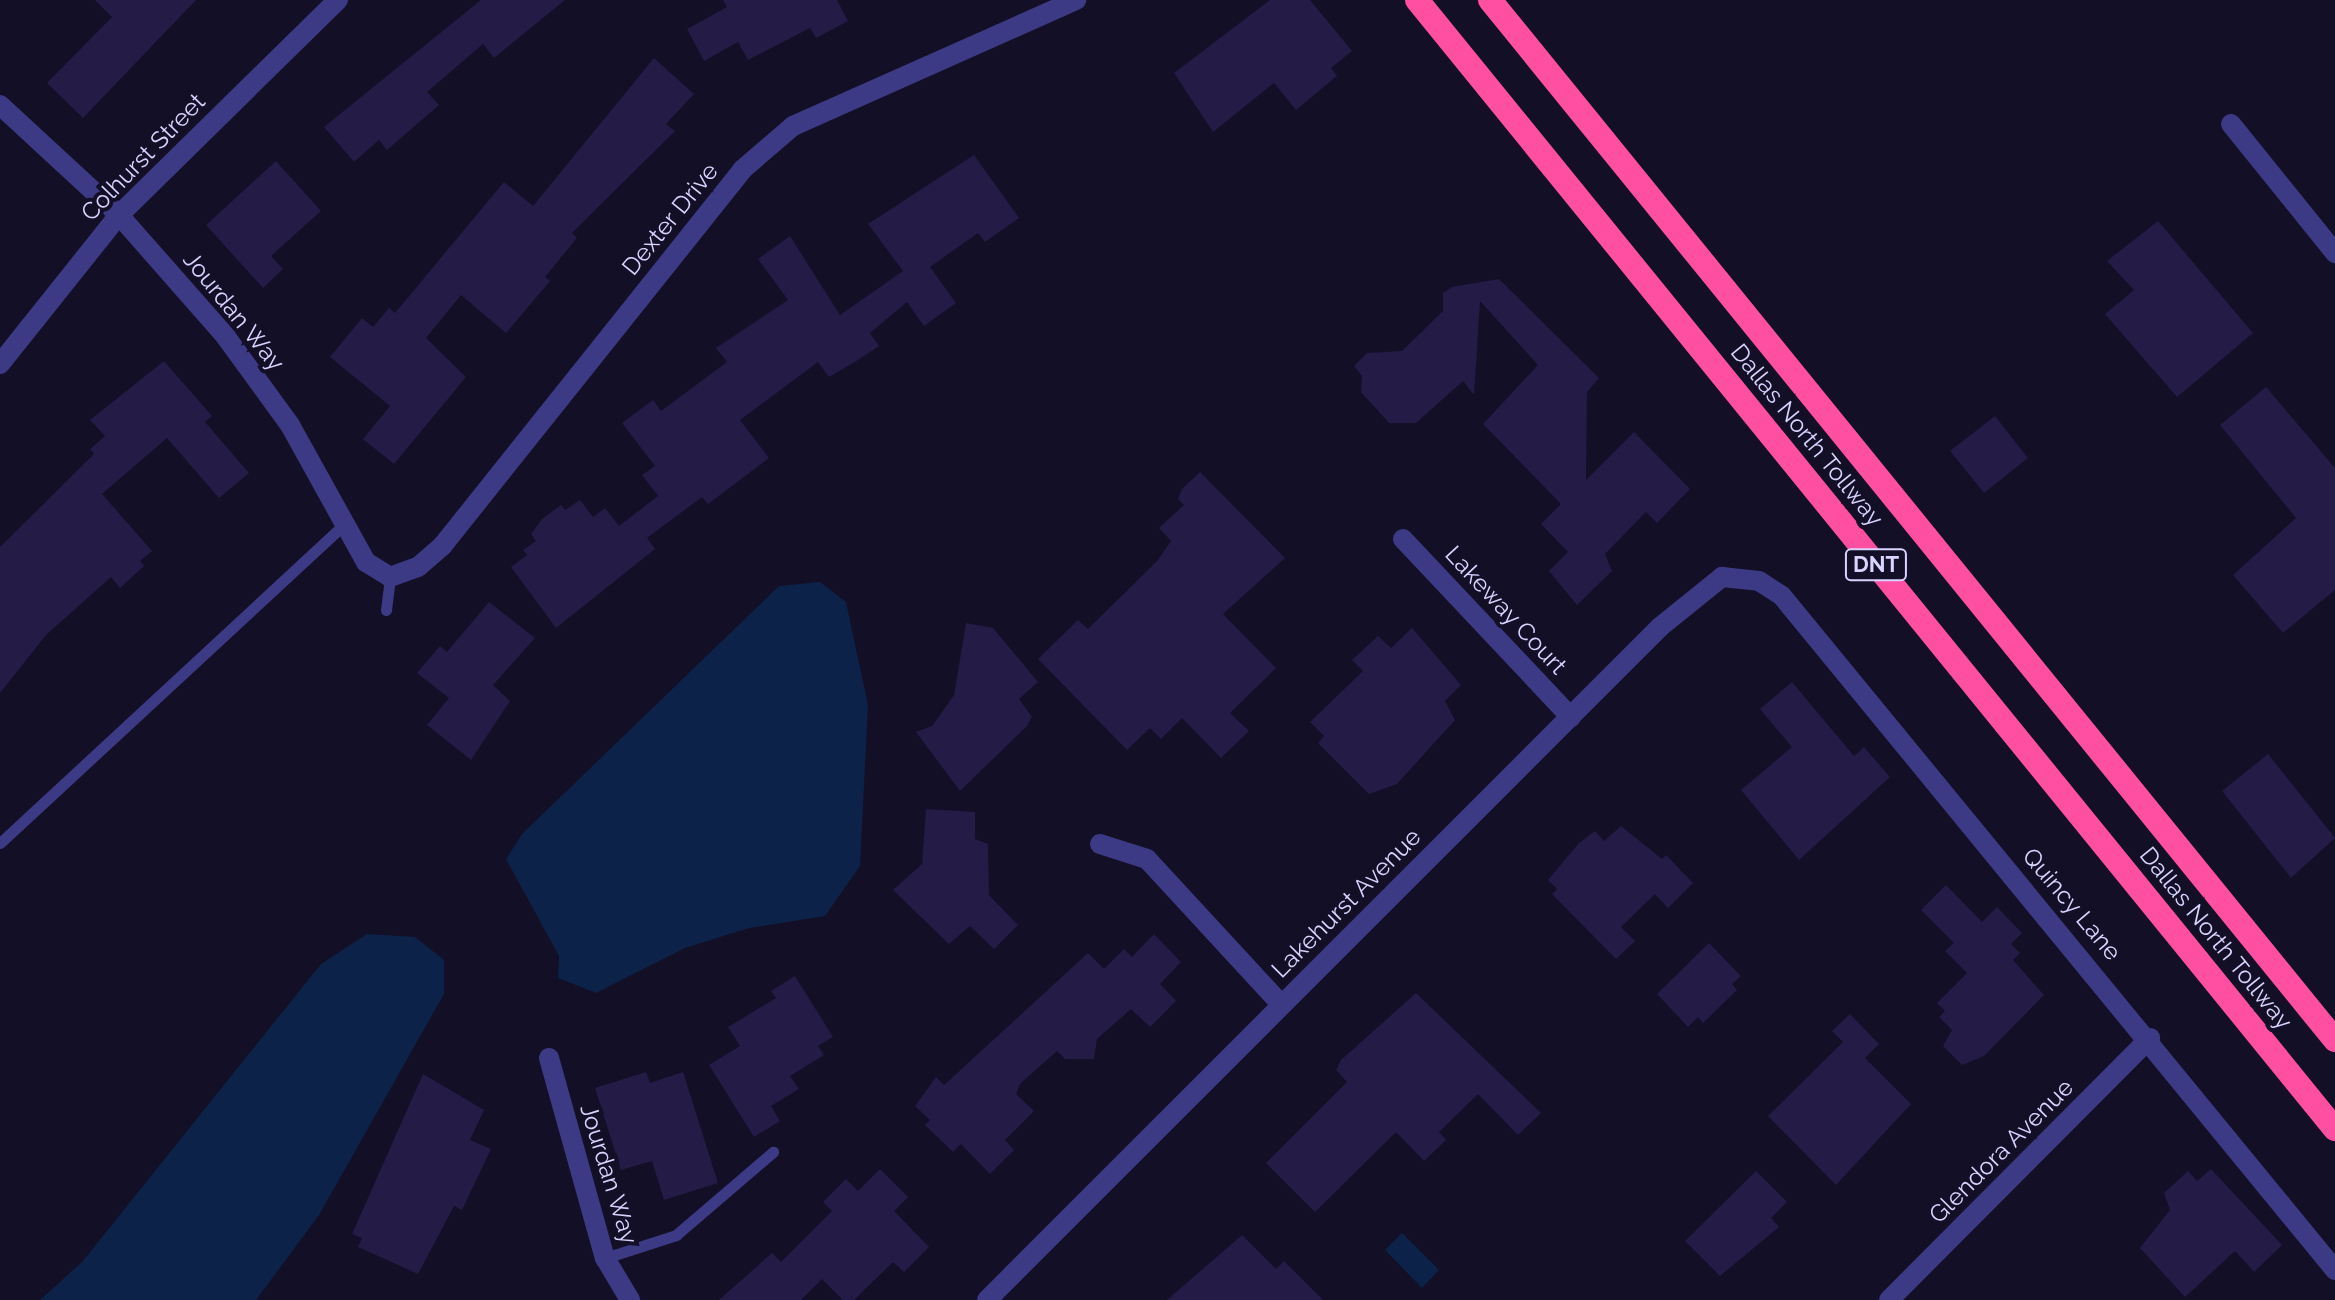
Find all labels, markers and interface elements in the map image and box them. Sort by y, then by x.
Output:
street label: Colhurst Street [75,87,211,227]
street label: Dexter Drive [616,157,724,281]
street label: Jourdan Way [177,245,291,377]
street label: Dallas North Tollway [1724,338,1890,532]
street label: Lakeway Court [1439,540,1573,680]
road number: DNT [1844,547,1908,583]
street label: Lakehurst Avenue [1265,822,1427,984]
street label: Dallas North Tollway [2133,841,2299,1035]
street label: Quincy Lane [2016,842,2128,966]
street label: Glendora Avenue [1923,1073,2079,1229]
street label: Jourdan Way [574,1100,644,1248]

